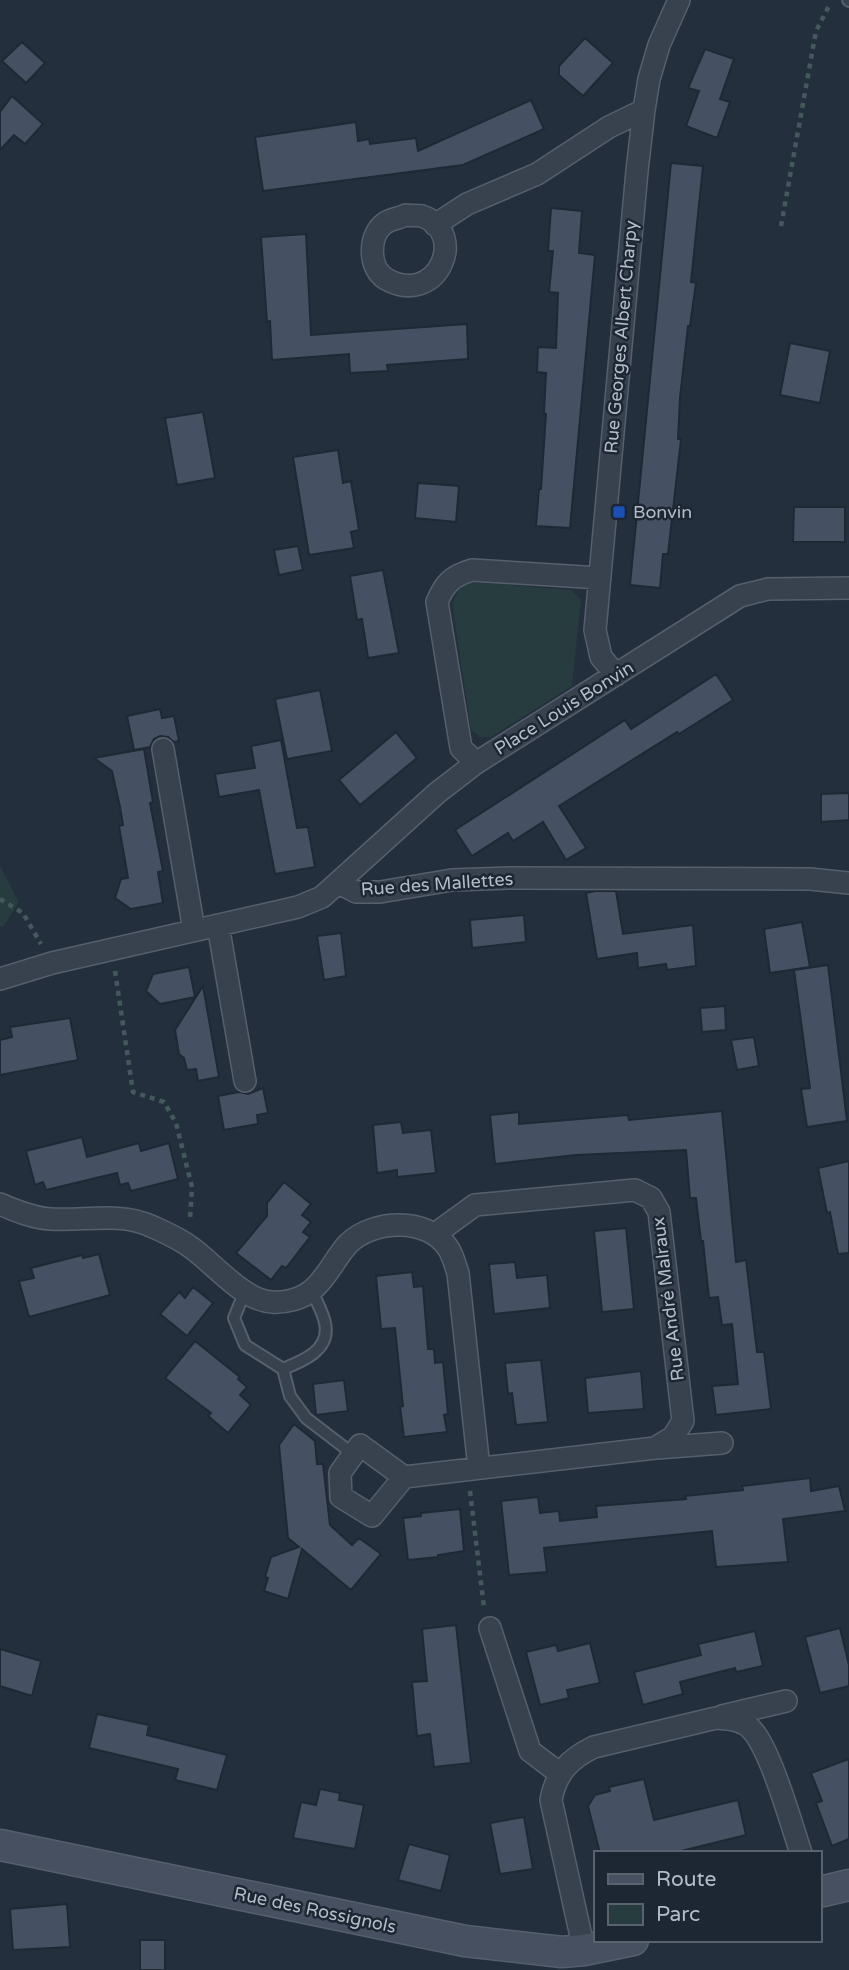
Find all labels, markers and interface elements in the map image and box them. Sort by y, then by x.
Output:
street label: Rue Georges Albert Charpy [600,219,642,455]
place label: Bonvin [633,501,692,523]
marker: Bonvin [611,504,627,520]
street label: Place Louis Bonvin [490,656,638,760]
street label: Rue des Mallettes [360,868,514,900]
street label: Rue André Malraux [647,1216,689,1382]
legend [594,1851,821,1942]
text: Route [656,1867,716,1892]
street label: Rue des Rossignols [232,1882,398,1938]
text: Parc [656,1902,700,1927]

